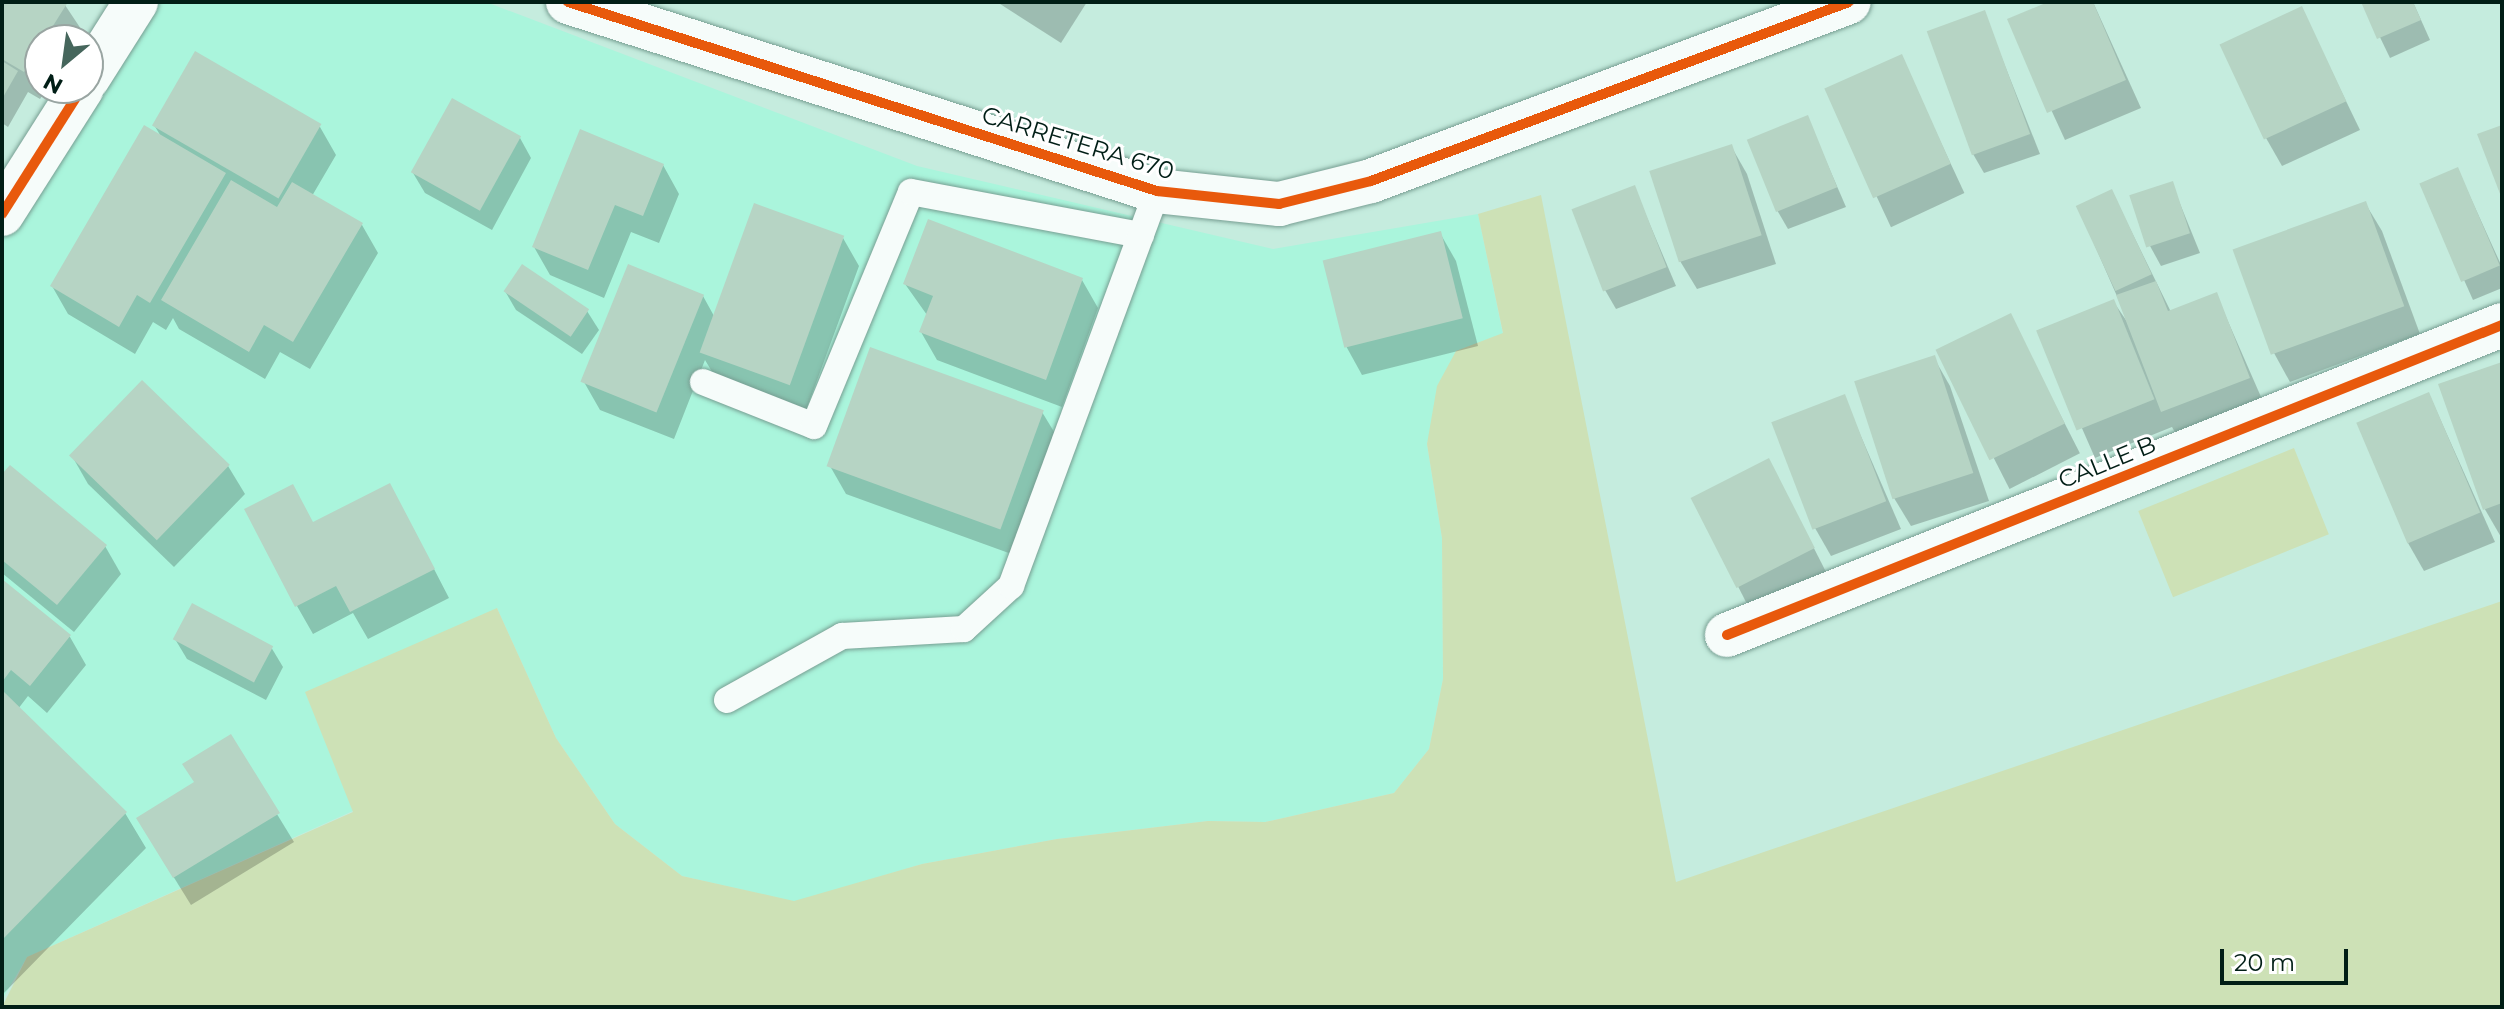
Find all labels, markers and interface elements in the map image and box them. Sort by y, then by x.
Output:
north arrow [24,24,104,104]
text: N [39,68,67,100]
street label: CARRETERA 670 [979,100,1177,186]
street label: CALLE B [2054,429,2160,495]
scale bar [2224,933,2352,983]
text: 20 m [2234,948,2295,977]

